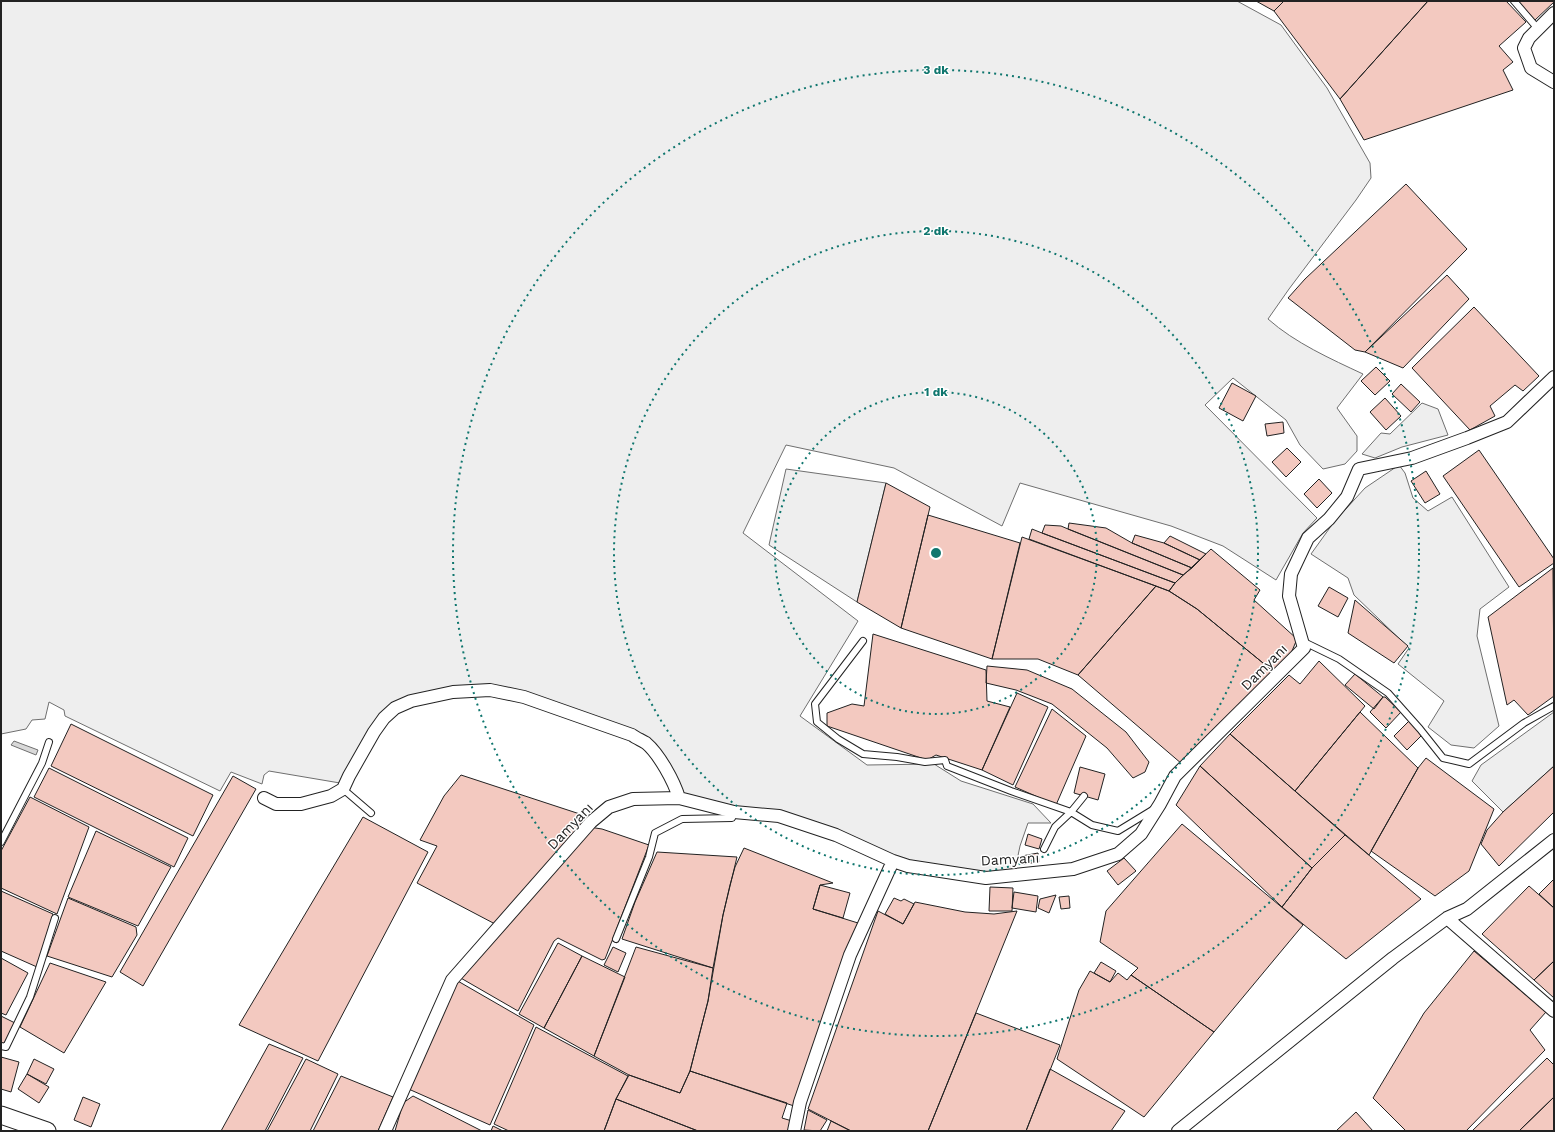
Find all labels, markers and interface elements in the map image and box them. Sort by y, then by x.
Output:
text: 3 dk [923,63,949,77]
text: 2 dk [923,224,949,238]
text: 1 dk [924,385,948,399]
centre of rings [929,546,943,560]
street label: Damyanı [1238,641,1290,693]
street label: Damyanı [544,799,596,853]
street label: Damyanı [980,849,1040,869]

